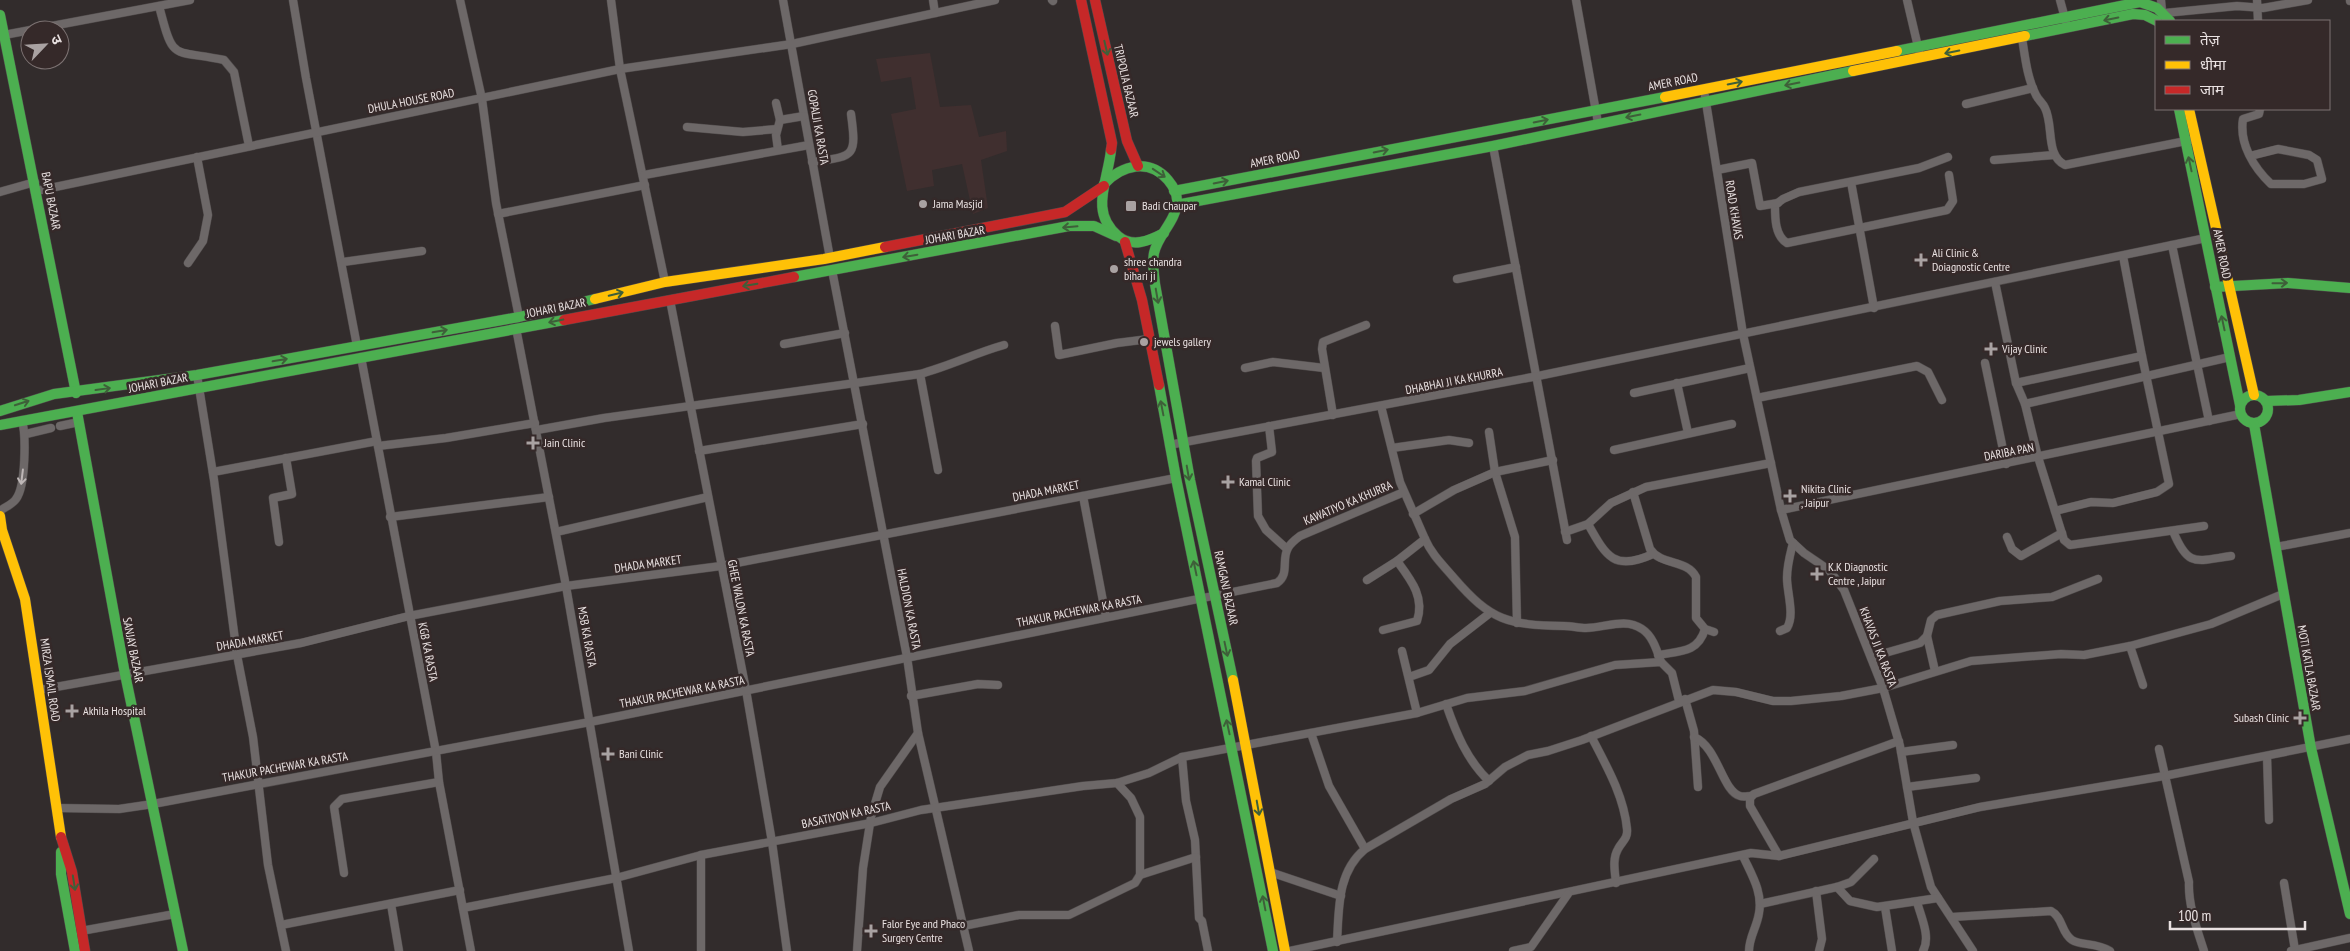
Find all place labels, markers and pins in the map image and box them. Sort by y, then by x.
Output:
place label: Jama Masjid [932,196,983,211]
marker: Jama Masjid [917,198,929,210]
place label: Badi Chaupar [1142,198,1198,213]
marker: Badi Chaupar [1124,199,1138,213]
place label: Ali Clinic & Doiagnostic Centre [1932,245,2010,274]
marker: Ali Clinic & Doiagnostic Centre [1914,253,1928,267]
place label: shree chandra bihari ji [1124,254,1182,283]
marker: shree chandra bihari ji [1108,263,1120,275]
place label: jewels gallery [1154,334,1212,349]
marker: jewels gallery [1138,336,1150,348]
place label: Vijay Clinic [2001,341,2048,356]
marker: Vijay Clinic [1984,342,1998,356]
place label: Jain Clinic [543,435,586,450]
marker: Jain Clinic [526,436,540,450]
place label: Kamal Clinic [1239,474,1291,489]
marker: Kamal Clinic [1221,475,1235,489]
place label: Nikita Clinic , Jaipur [1801,481,1852,510]
marker: Nikita Clinic , Jaipur [1783,489,1797,503]
place label: K.K Diagnostic Centre , Jaipur [1828,559,1889,588]
marker: K.K Diagnostic Centre , Jaipur [1810,567,1824,581]
place label: Akhila Hospital [83,703,146,718]
marker: Akhila Hospital [65,704,79,718]
place label: Subash Clinic [2234,710,2290,725]
marker: Subash Clinic [2293,711,2307,725]
place label: Bani Clinic [619,746,664,761]
marker: Bani Clinic [601,747,615,761]
place label: Falor Eye and Phaco Surgery Centre [882,916,965,945]
marker: Falor Eye and Phaco Surgery Centre [864,924,878,938]

